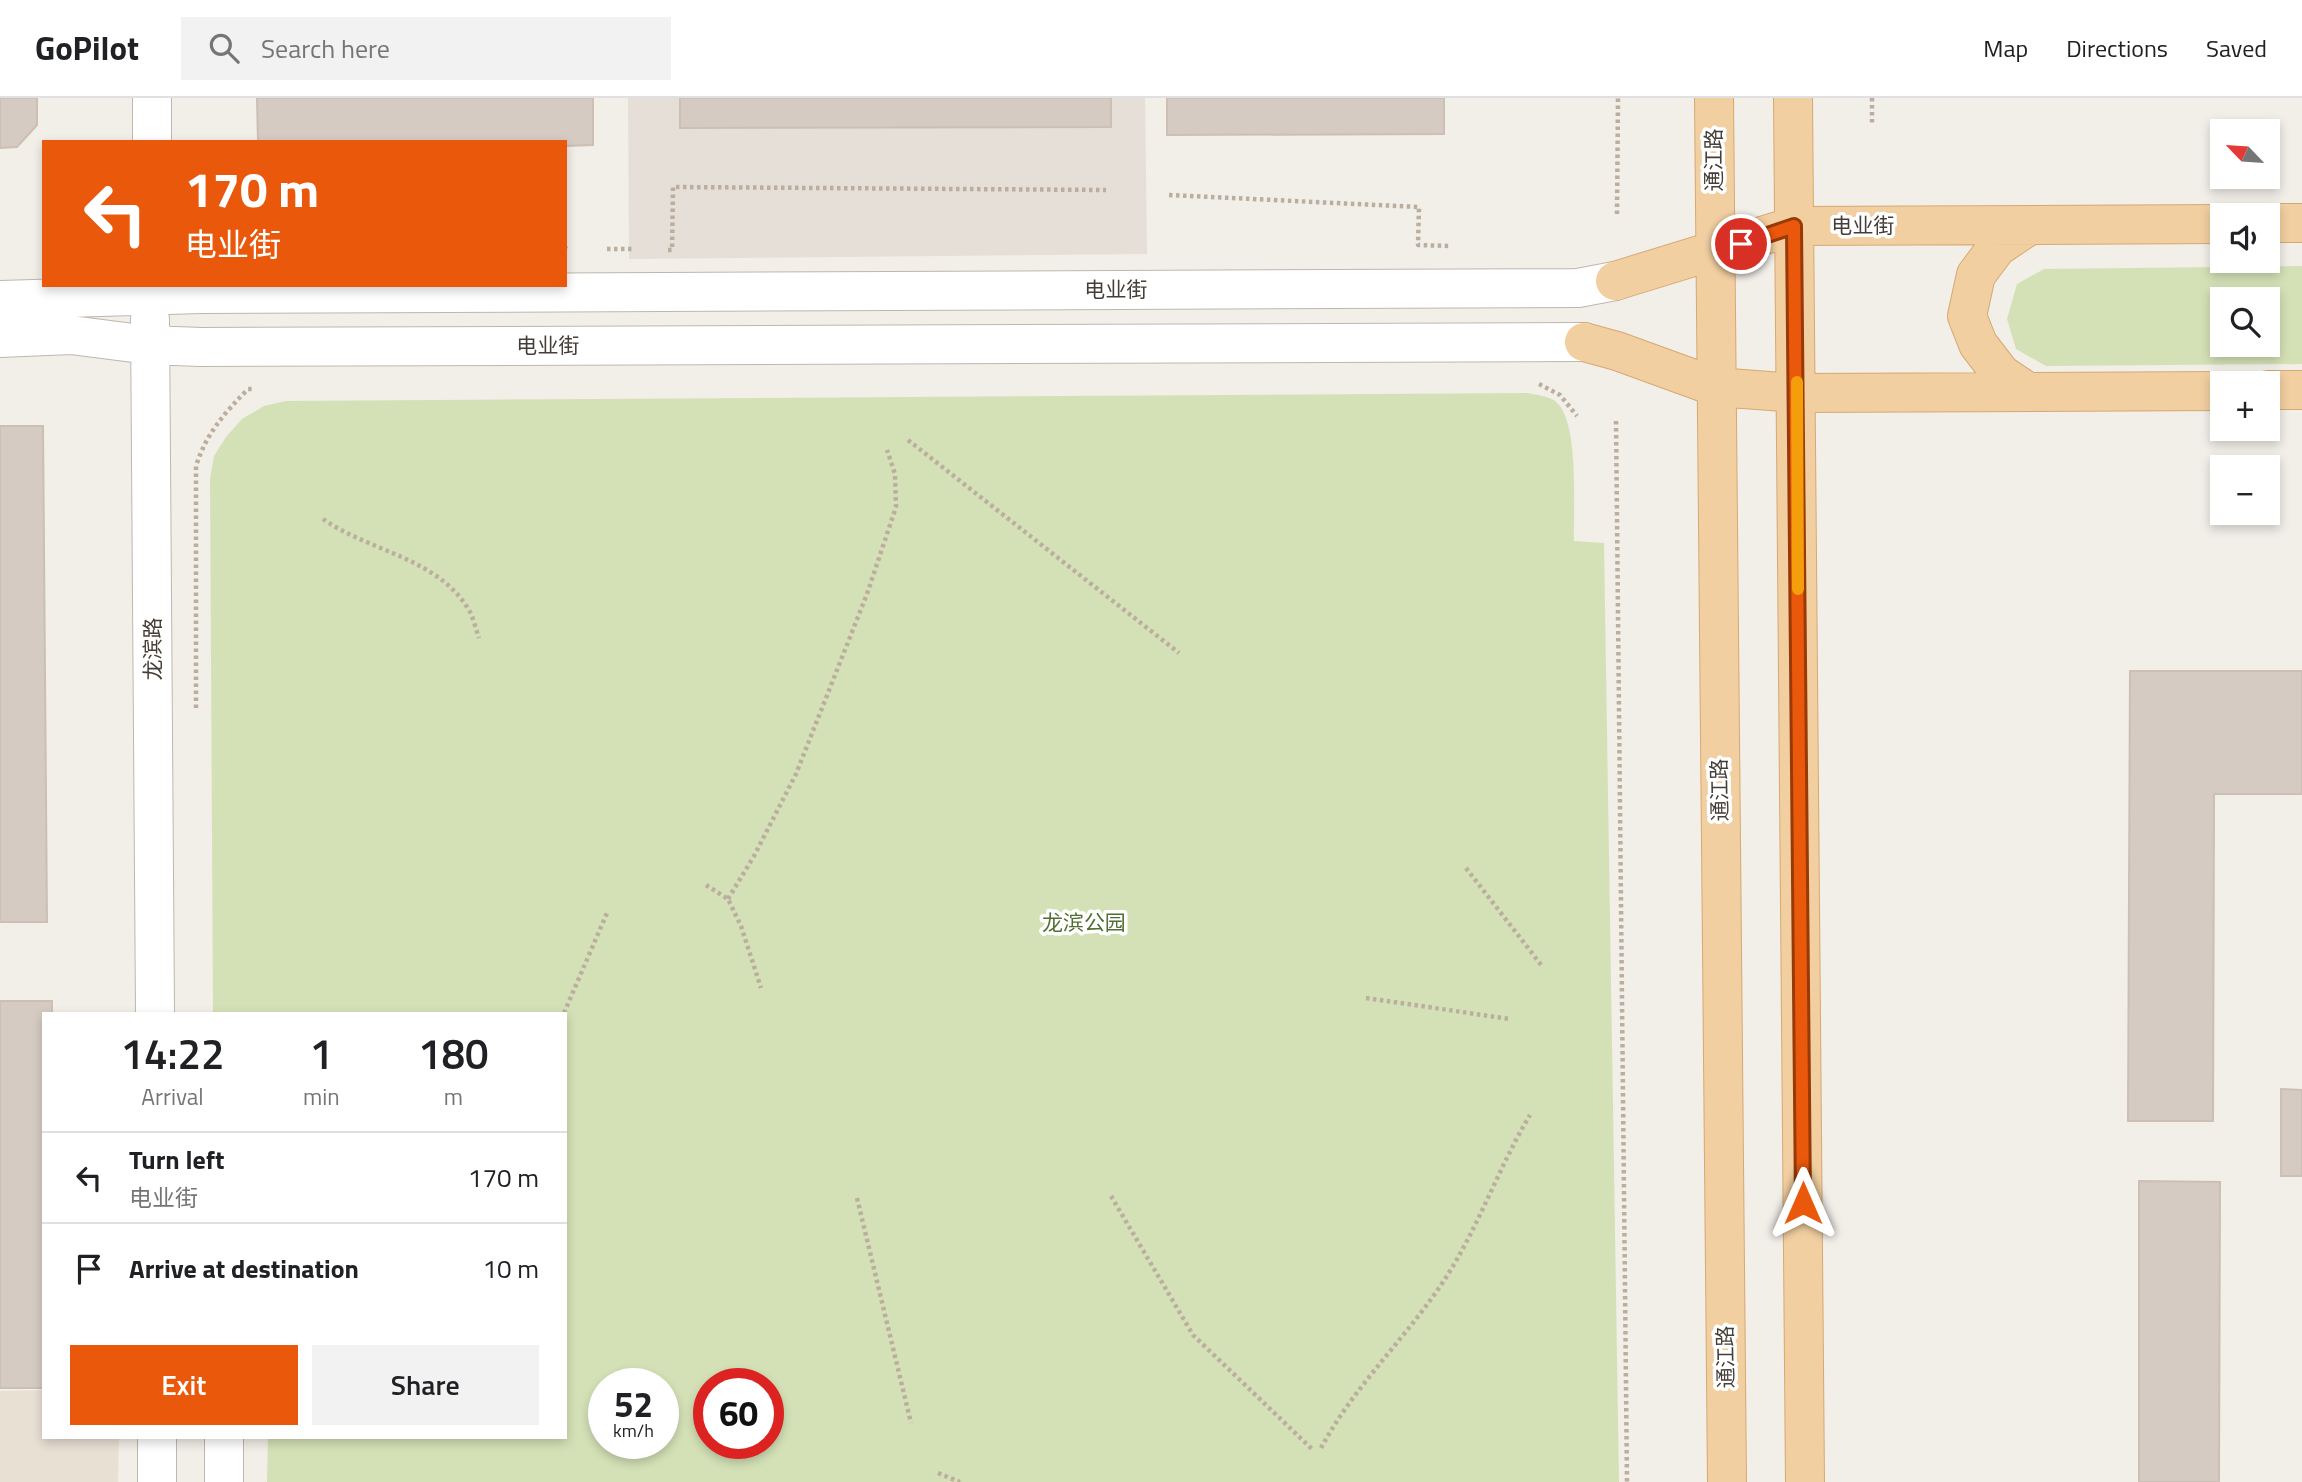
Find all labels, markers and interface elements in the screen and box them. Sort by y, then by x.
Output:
search box [181,17,671,80]
text: GoPilot [35,23,139,73]
icon: search [205,29,243,67]
text: Search here [261,29,390,68]
text: Map [1983,30,2028,66]
text: Directions [2066,30,2168,66]
text: Saved [2206,30,2267,66]
north arrow [2210,119,2280,189]
map controls [2210,119,2280,525]
street label: 通江路 [1697,129,1729,192]
text: 170 m [185,151,319,226]
icon: left [70,168,161,259]
button: sound [2210,203,2280,273]
street label: 电业街 [1832,209,1895,241]
pin [1711,214,1771,274]
text: 电业街 [185,220,281,268]
icon: arrive [1722,225,1760,263]
street label: 电业街 [1085,273,1148,305]
button: search [2210,287,2280,357]
street label: 电业街 [517,329,580,361]
button: + [2210,371,2280,441]
button: − [2210,455,2280,525]
street label: 龙滨路 [136,618,168,681]
street label: 通江路 [1702,758,1736,822]
park label: 龙滨公园 [1042,906,1126,938]
text: 14:22 [120,1021,225,1085]
text: 1 [310,1021,333,1085]
text: 180 [418,1021,489,1085]
text: Arrival [141,1079,204,1114]
text: min [303,1079,340,1114]
text: m [444,1079,463,1114]
text: Turn left [129,1140,224,1179]
text: 170 m [468,1158,539,1197]
icon: left [70,1159,108,1197]
position arrow [1766,1166,1840,1240]
text: 电业街 [129,1180,198,1215]
text: Arrive at destination [129,1249,359,1288]
text: 10 m [482,1249,539,1288]
icon: arrive [70,1250,108,1288]
street label: 通江路 [1708,1325,1742,1389]
button: Exit [70,1345,298,1425]
button: Share [312,1345,539,1425]
speed limit sign: 60 [693,1368,784,1459]
text: 52 [614,1377,653,1431]
text: km/h [613,1417,654,1444]

